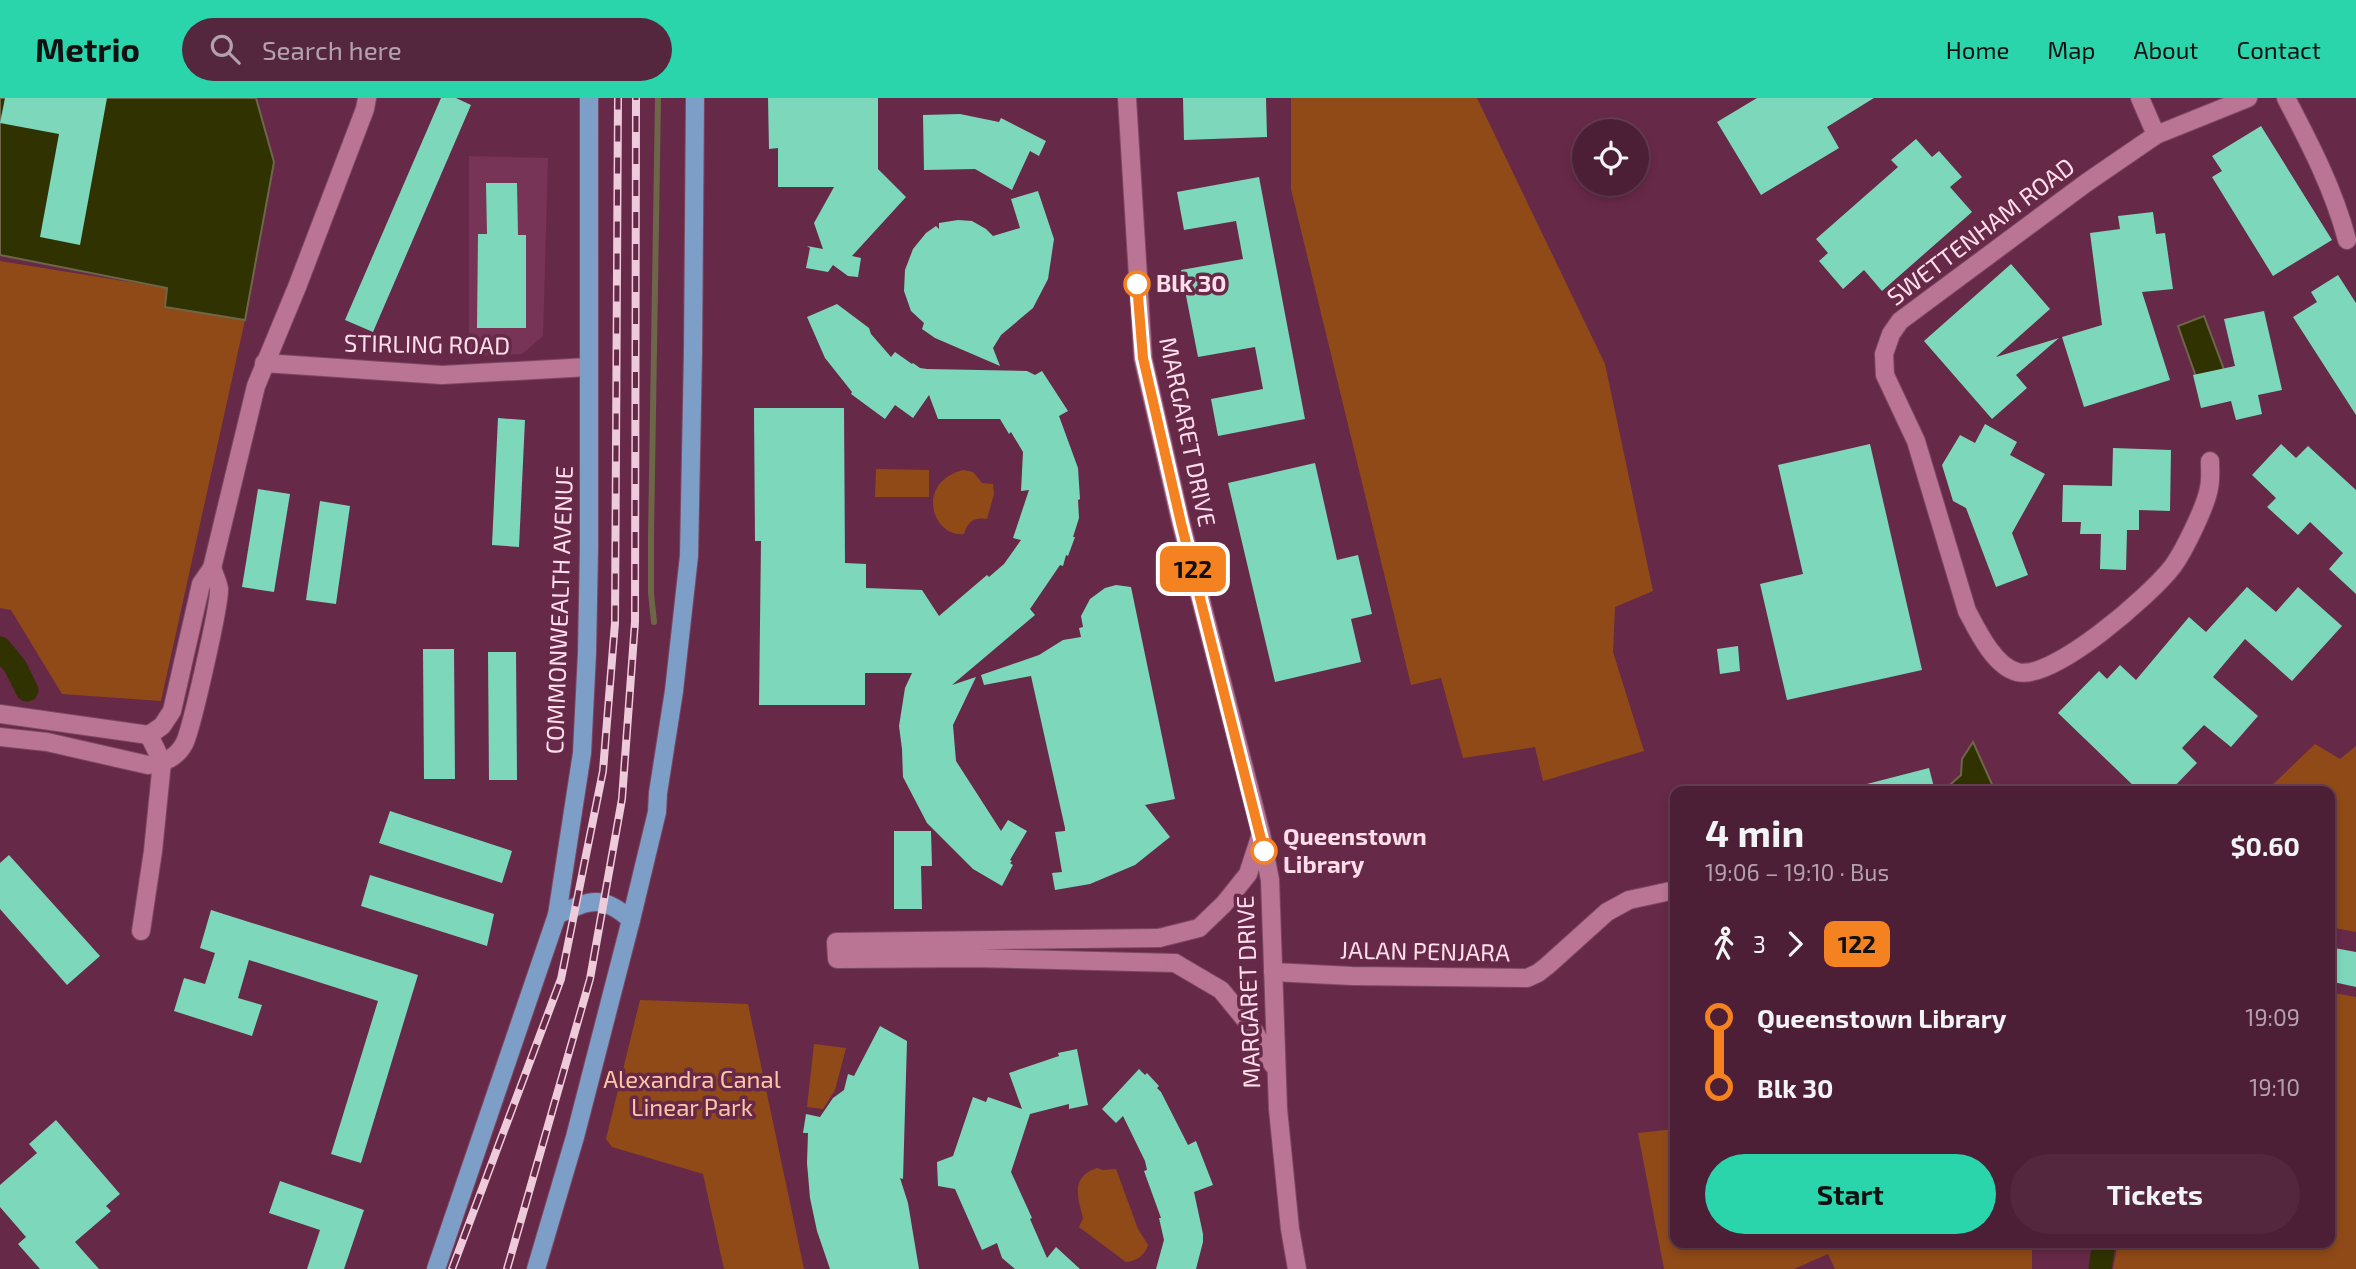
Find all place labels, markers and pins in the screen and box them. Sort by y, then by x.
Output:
place label: Blk 30 [1156,268,1226,297]
marker: Blk 30 [1124,271,1150,297]
place label: Queenstown Library [1283,821,1427,878]
marker: Queenstown Library [1251,838,1277,864]

